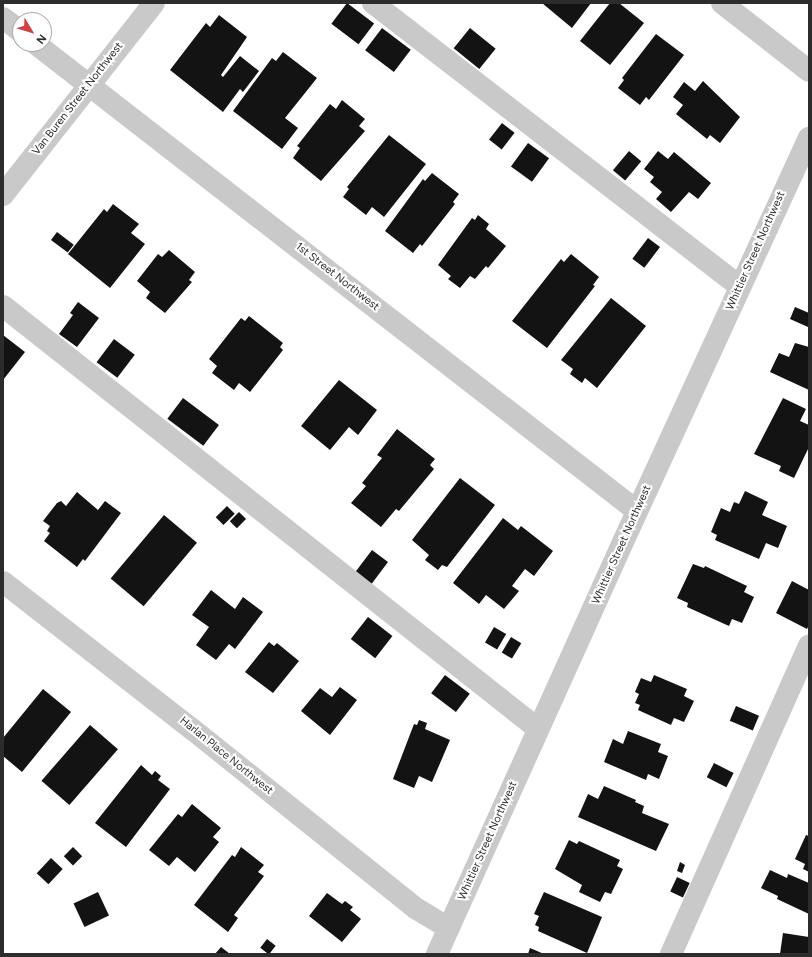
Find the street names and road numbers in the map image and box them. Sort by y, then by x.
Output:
street label: Van Buren Street Northwest [30,40,126,158]
street label: Whittier Street Northwest [724,190,788,312]
street label: 1st Street Northwest [292,240,382,314]
street label: Whittier Street Northwest [590,484,654,606]
street label: Harlan Place Northwest [177,714,275,798]
street label: Whittier Street Northwest [456,780,520,902]

